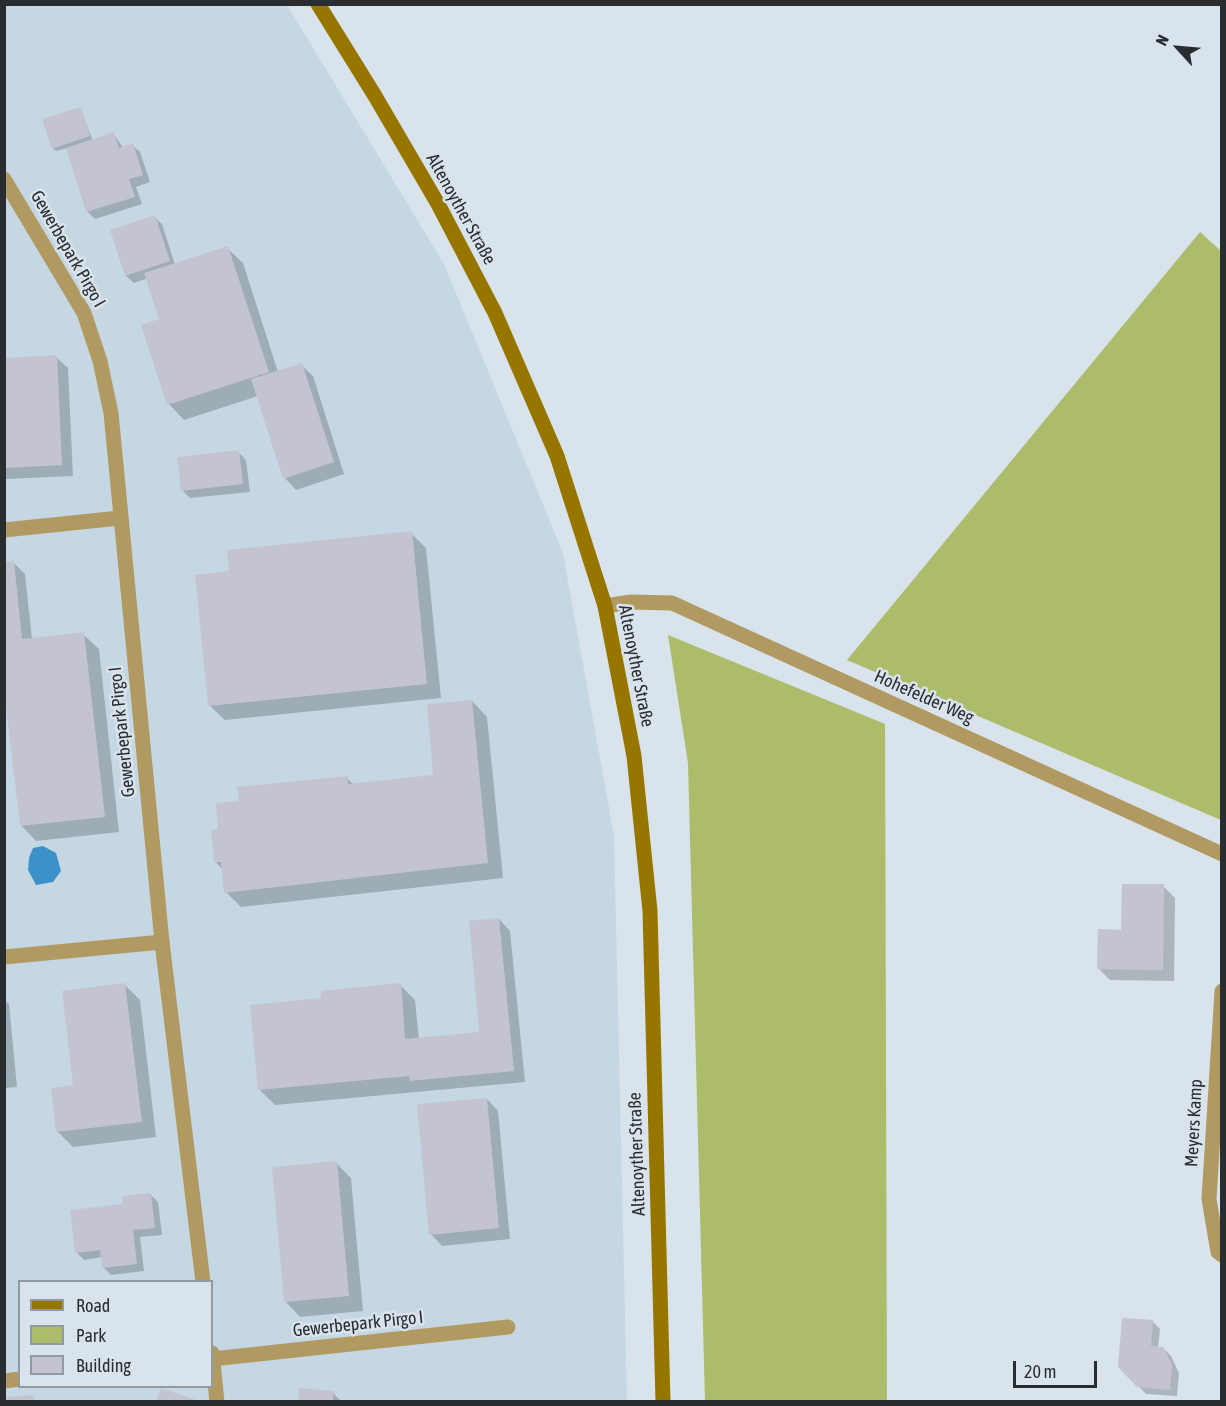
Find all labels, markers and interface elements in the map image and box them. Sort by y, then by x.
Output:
north arrow [1148,18,1208,78]
text: N [1152,32,1172,48]
street label: Altenoyther Straße [422,150,500,268]
street label: Gewerbepark Pirgo I [26,187,110,311]
street label: Altenoyther Straße [614,603,658,729]
street label: Hohefelder Weg [871,665,977,729]
street label: Gewerbepark Pirgo I [104,666,140,798]
street label: Meyers Kamp [1181,1079,1207,1167]
street label: Altenoyther Straße [624,1092,650,1216]
legend [18,1280,213,1388]
text: Road [76,1295,110,1316]
street label: Gewerbepark Pirgo I [292,1306,424,1342]
text: Park [76,1325,106,1346]
scale bar [1016,1349,1100,1387]
text: Building [76,1355,131,1376]
text: 20 m [1024,1361,1056,1382]

